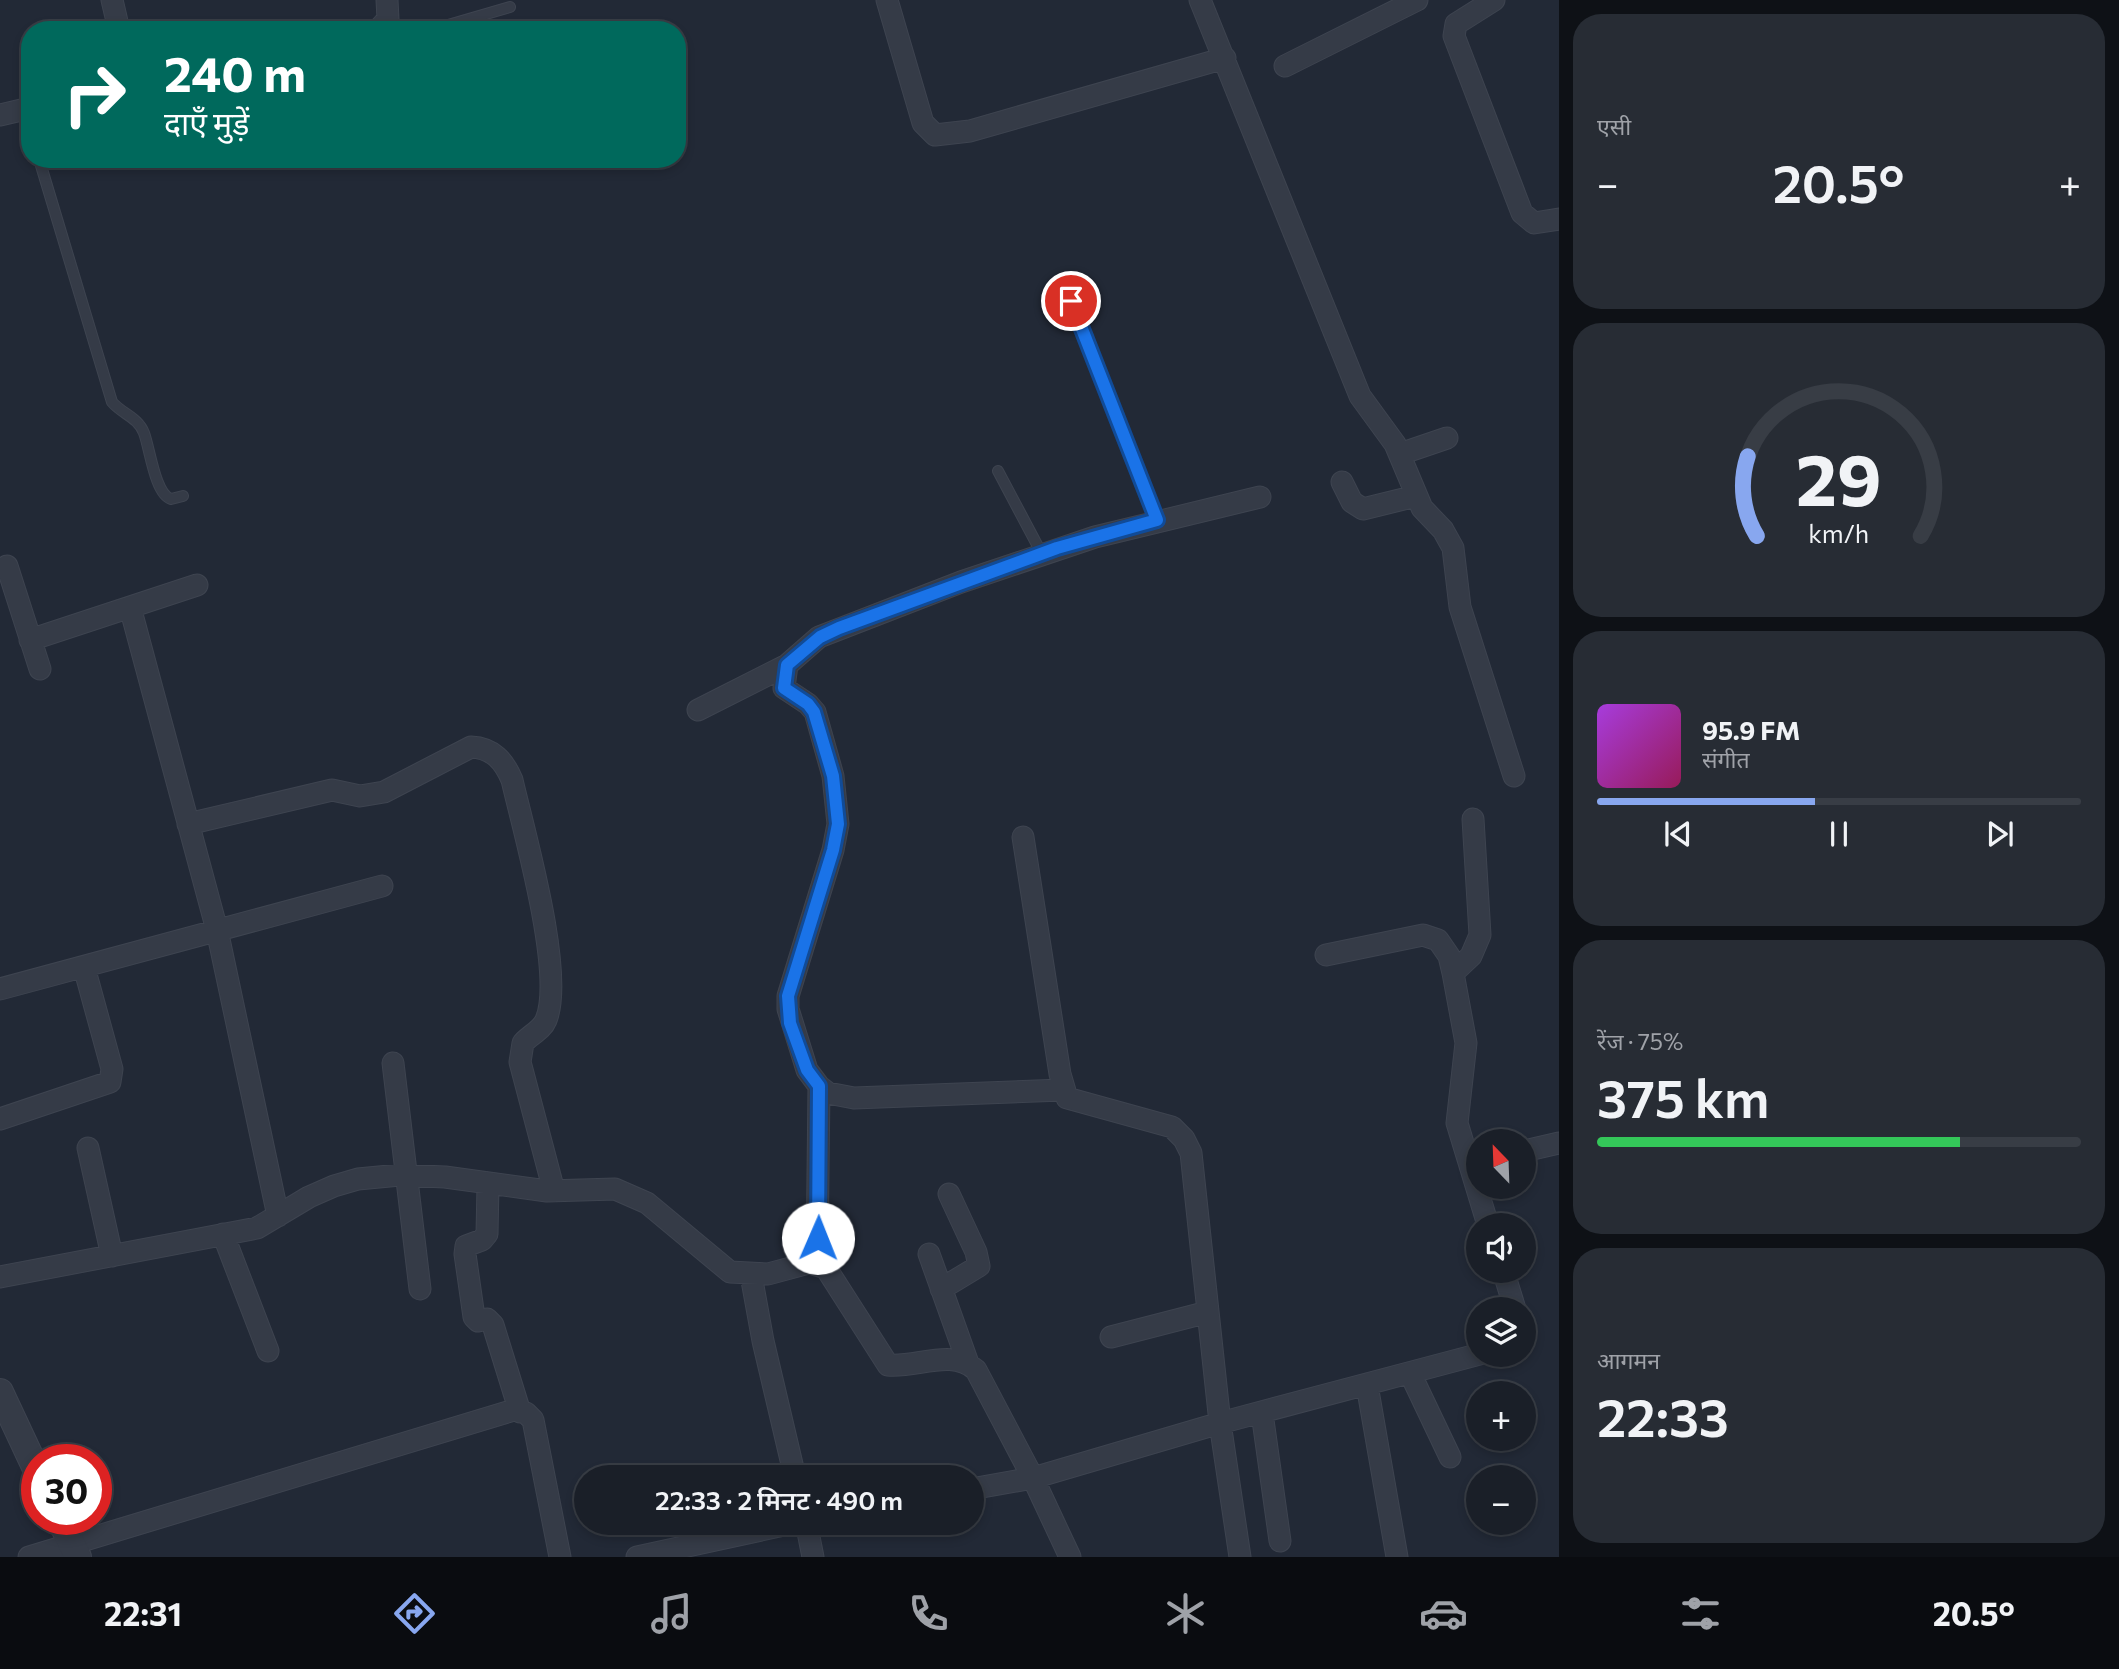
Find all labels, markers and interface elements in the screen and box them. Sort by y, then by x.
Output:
text: 240 m [164,42,306,102]
icon: right [49,49,140,140]
text: दाएँ मुड़ें [164,102,249,142]
text: एसी [1597,112,1631,140]
text: 20.5° [1773,150,1904,214]
text: − [1597,159,1619,206]
text: + [2059,159,2081,206]
pin [1041,271,1101,331]
icon: arrive [1052,282,1090,320]
text: 29 [1796,432,1882,521]
text: km/h [1809,518,1869,548]
text: 95.9 FM [1702,714,1800,745]
text: संगीत [1702,745,1750,773]
icon: previous [1659,815,1697,853]
icon: pause [1820,815,1858,853]
icon: next [1981,815,2019,853]
text: रेंज · 75% [1597,1027,1683,1055]
text: 375 km [1597,1065,1769,1129]
north arrow [1466,1129,1536,1199]
map controls [1466,1129,1536,1535]
position arrow [781,1201,855,1275]
button: sound [1466,1213,1536,1283]
button: layers [1466,1297,1536,1367]
text: आगमन [1597,1346,1660,1374]
button: + [1466,1381,1536,1451]
text: 22:33 [1597,1384,1729,1448]
speed limit sign: 30 [21,1444,112,1535]
button: − [1466,1465,1536,1535]
text: 22:33 · 2 मिनट · 490 m [655,1484,903,1515]
icon: directions [390,1589,439,1638]
icon: music [647,1589,696,1638]
icon: phone [904,1589,953,1638]
icon: climate [1161,1589,1210,1638]
icon: car [1419,1589,1468,1638]
icon: filters [1676,1589,1725,1638]
text: 22:31 [104,1593,182,1633]
text: 20.5° [1933,1593,2015,1633]

